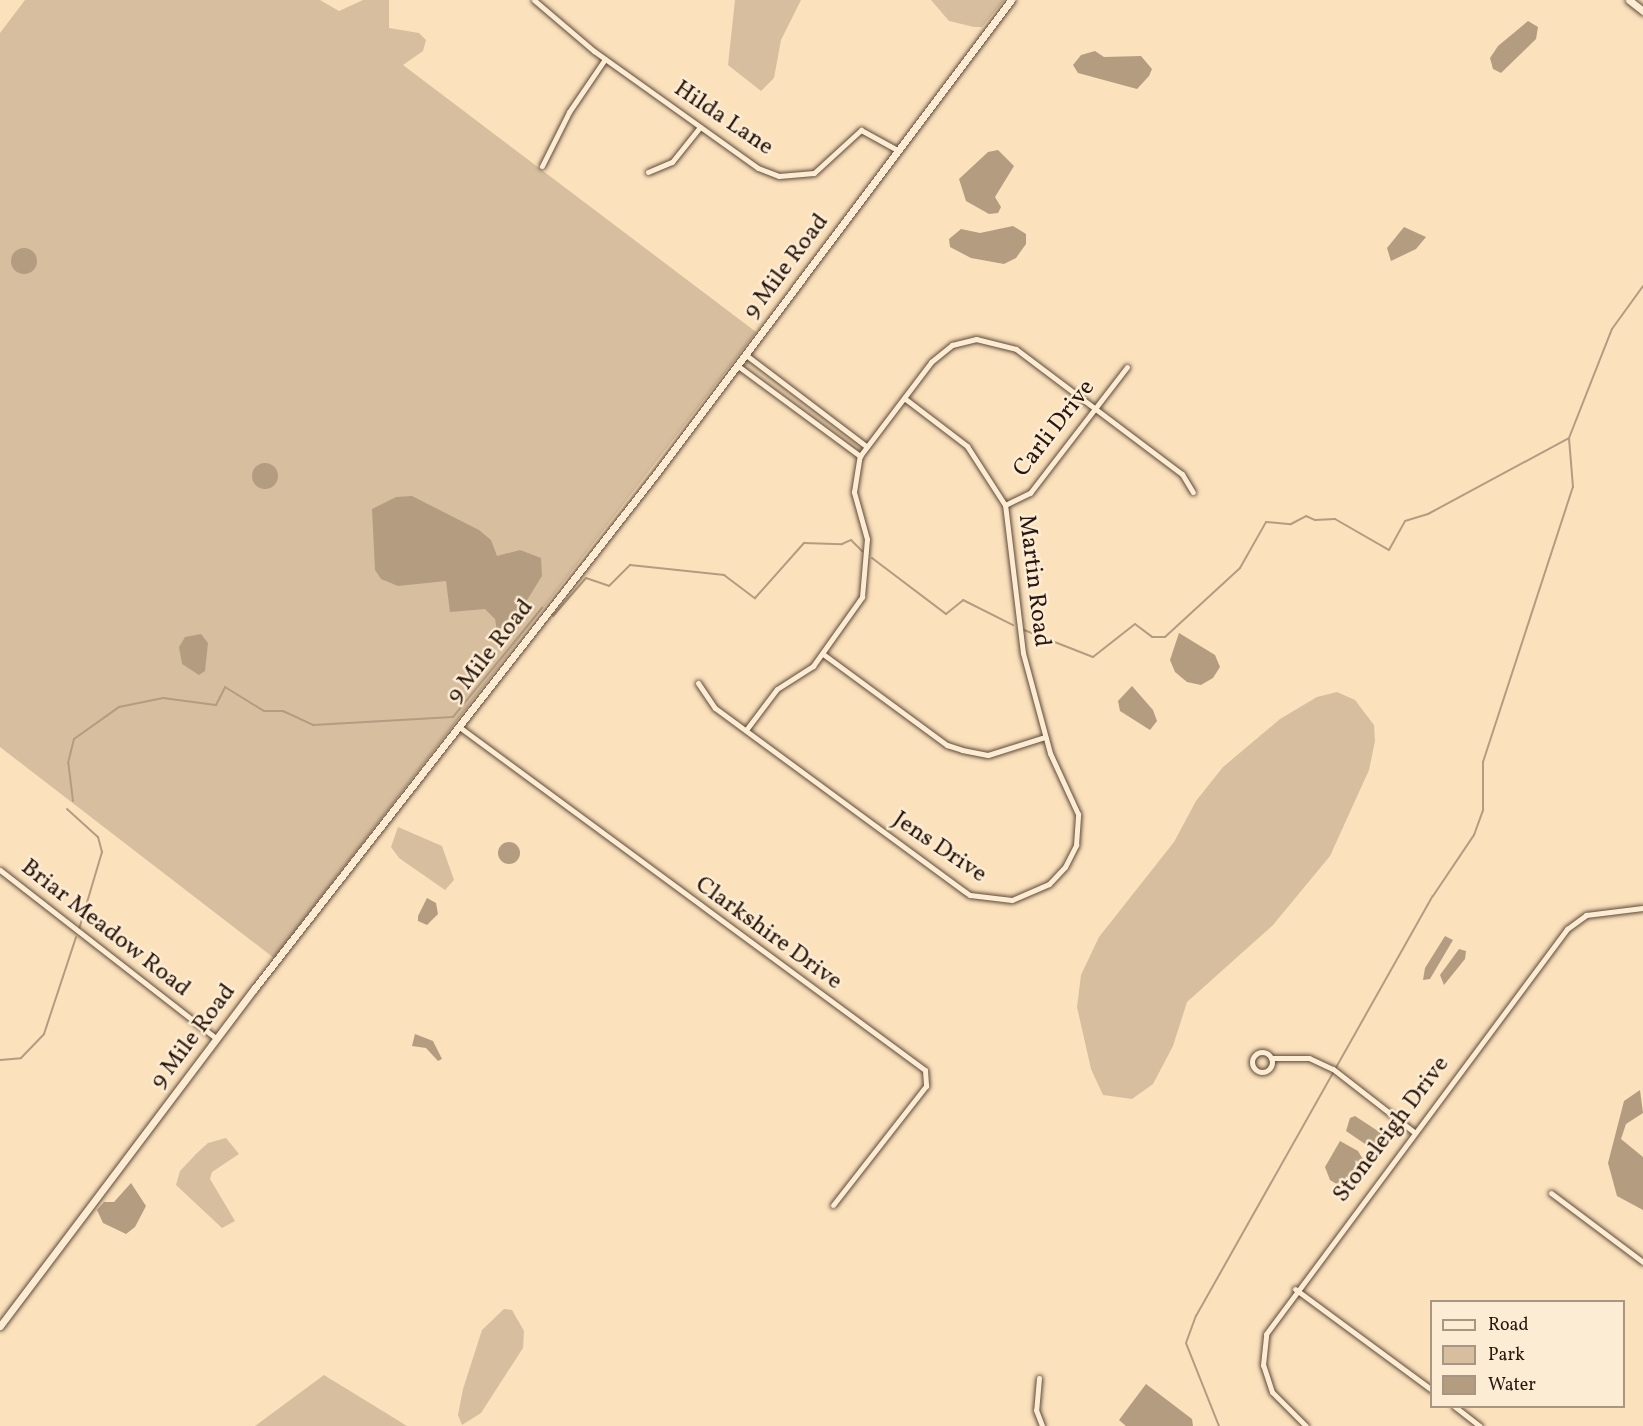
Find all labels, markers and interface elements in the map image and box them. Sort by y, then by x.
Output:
street label: Hilda Lane [668,75,778,163]
street label: 9 Mile Road [738,209,836,325]
street label: Carli Drive [1008,375,1102,483]
street label: Martin Road [1011,513,1055,649]
street label: 9 Mile Road [441,594,541,710]
street label: Jens Drive [886,806,992,890]
street label: Briar Meadow Road [14,854,196,1004]
street label: Clarkshire Drive [689,871,847,997]
street label: 9 Mile Road [145,979,243,1095]
street label: Stoneleigh Drive [1328,1051,1456,1209]
legend [1430,1300,1625,1408]
text: Road [1488,1313,1529,1338]
text: Park [1488,1343,1525,1368]
text: Water [1488,1373,1536,1398]

